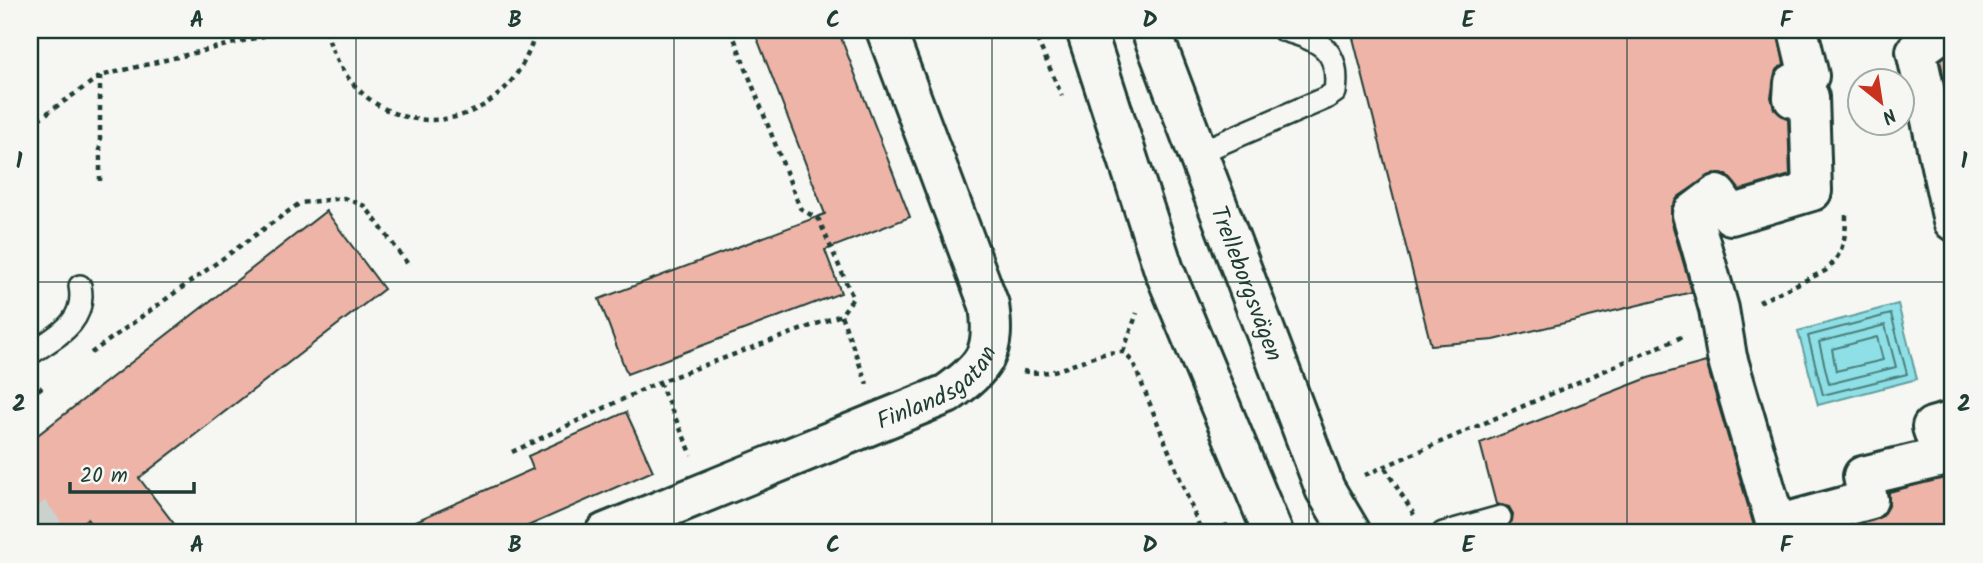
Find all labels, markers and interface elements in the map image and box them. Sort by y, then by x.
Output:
text: A [190,3,204,39]
text: B [508,3,522,39]
text: C [826,3,840,39]
text: D [1142,3,1158,39]
text: E [1462,3,1476,39]
text: F [1780,3,1794,39]
north arrow [1846,66,1916,136]
text: N [1876,99,1901,131]
text: 1 [16,144,23,180]
text: 1 [1961,144,1968,180]
street label: Trelleborgsvägen [1198,200,1293,367]
street label: Finlandsgatan [871,340,1009,442]
text: 2 [12,387,26,423]
text: 2 [1957,387,1971,423]
scale bar [70,451,194,495]
text: 20 m [80,460,128,493]
text: A [190,528,204,563]
text: B [508,528,522,563]
text: C [826,528,840,563]
text: D [1142,528,1158,563]
text: E [1462,528,1476,563]
text: F [1780,528,1794,563]

